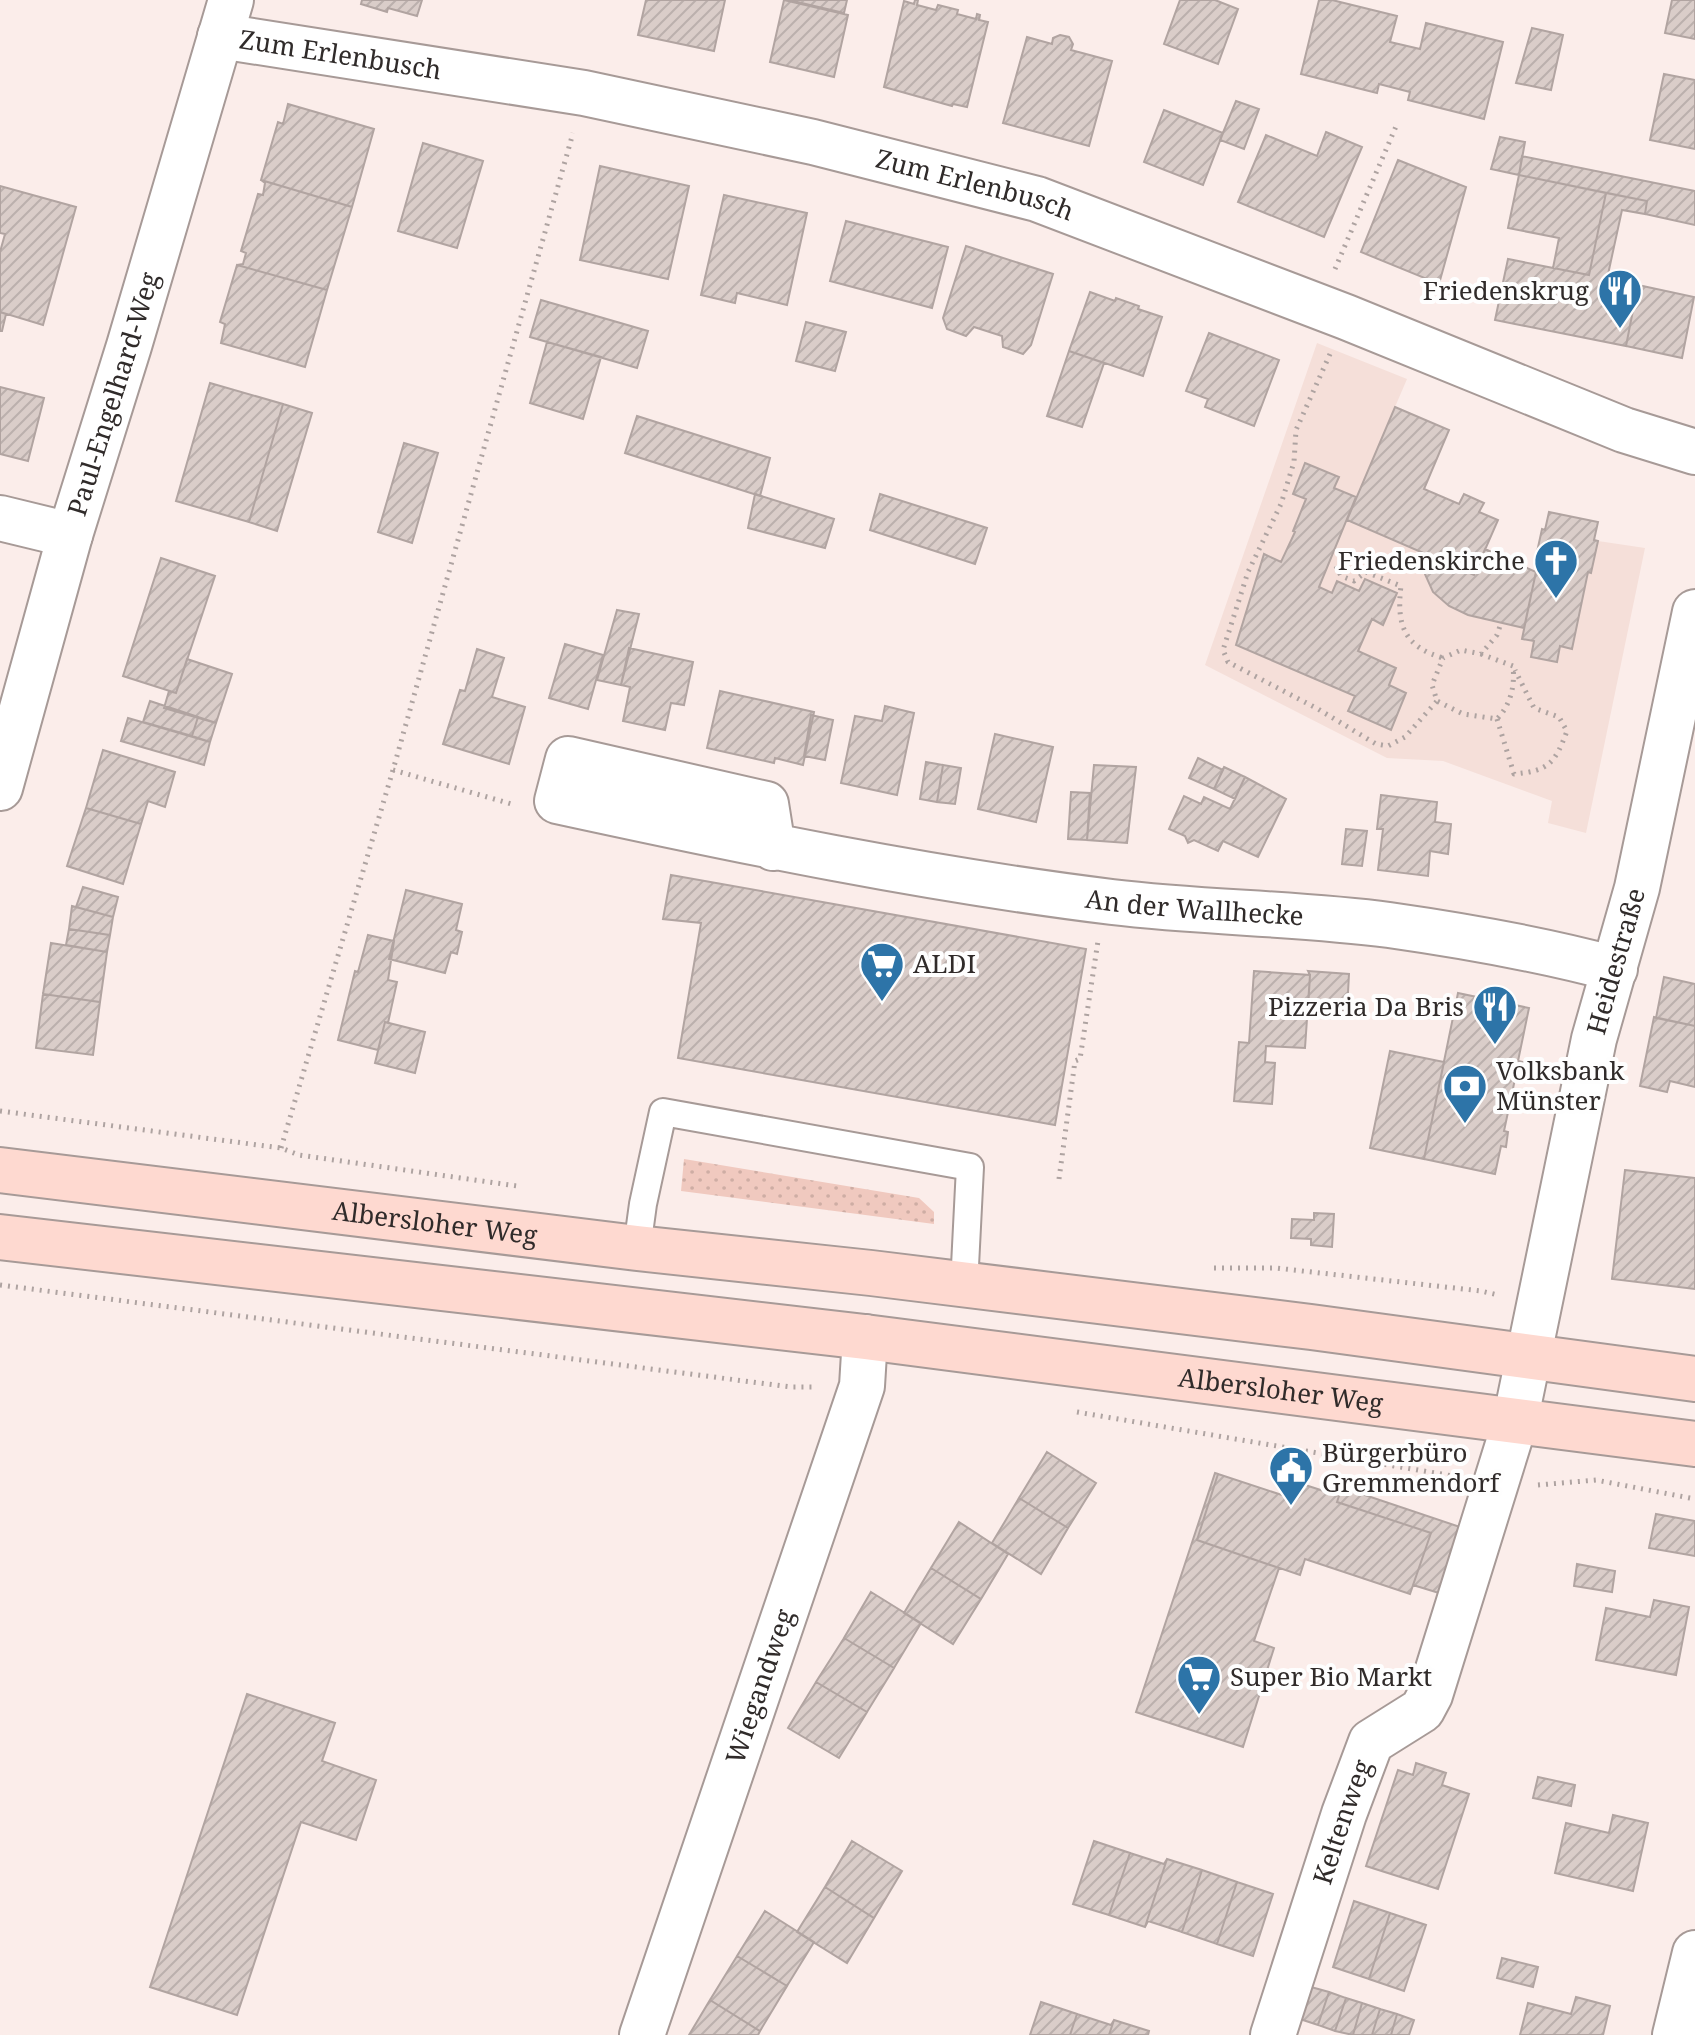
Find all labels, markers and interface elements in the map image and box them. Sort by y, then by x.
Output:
street label: Zum Erlenbusch [237,20,444,87]
street label: Zum Erlenbusch [872,140,1080,229]
restaurant icon: Friedenskrug [1596,267,1644,330]
street label: Paul-Engelhard-Weg [58,268,167,520]
place label: Friedenskrug [1423,272,1589,308]
church icon: Friedenskirche [1532,537,1580,600]
place label: Friedenskirche [1338,542,1525,578]
street label: An der Wallhecke [1083,880,1305,934]
street label: Heidestraße [1577,884,1653,1038]
supermarket icon: ALDI [858,940,906,1003]
place label: ALDI [913,945,976,981]
restaurant icon: Pizzeria Da Bris [1471,983,1519,1046]
place label: Pizzeria Da Bris [1268,988,1464,1024]
place label: Volksbank Münster [1496,1052,1625,1118]
bank icon: Volksbank Münster [1441,1062,1489,1125]
street label: Albersloher Weg [330,1192,540,1253]
street label: Albersloher Weg [1176,1359,1386,1421]
place label: Bürgerbüro Gremmendorf [1322,1434,1502,1500]
public building icon: Bürgerbüro Gremmendorf [1267,1444,1315,1507]
street label: Wiegandweg [716,1604,802,1768]
supermarket icon: Super Bio Markt [1175,1653,1223,1716]
place label: Super Bio Markt [1230,1658,1432,1694]
street label: Keltenweg [1304,1754,1380,1889]

